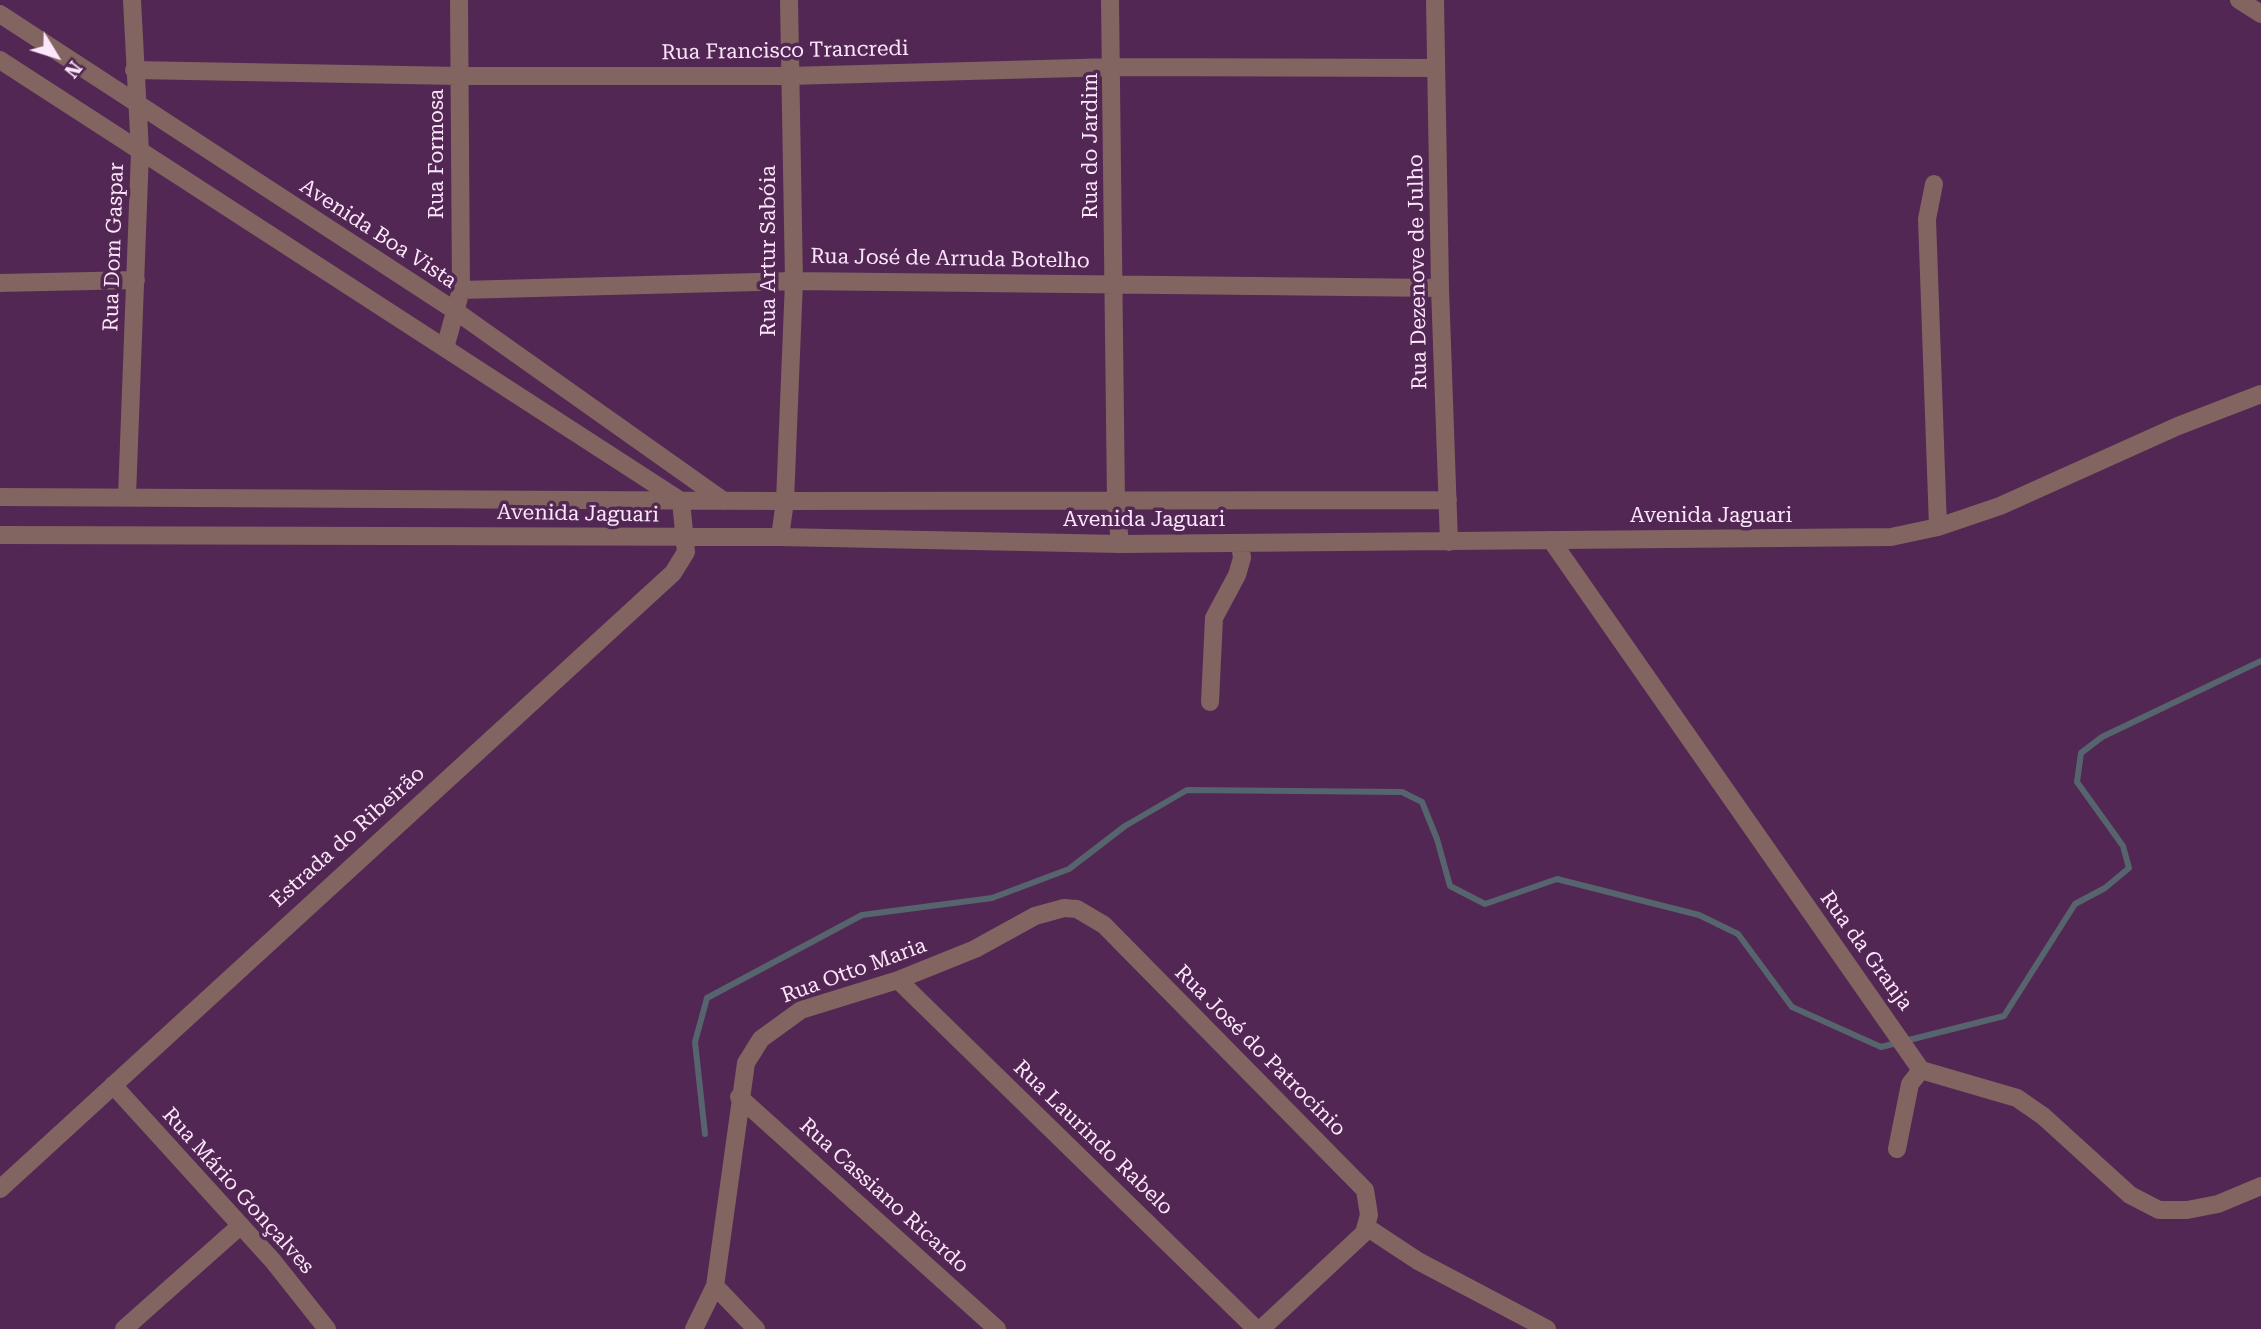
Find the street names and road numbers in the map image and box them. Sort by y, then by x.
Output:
street label: Rua Francisco Trancredi [661,36,909,66]
street label: Rua do Jardim [1078,73,1104,219]
street label: Rua Formosa [424,89,450,219]
street label: Rua Dezenove de Julho [1403,154,1433,390]
street label: Rua Dom Gaspar [98,162,130,332]
street label: Rua Artur Sabóia [756,165,782,337]
street label: Avenida Boa Vista [295,174,461,294]
street label: Rua José de Arruda Botelho [810,244,1090,274]
street label: Avenida Jaguari [497,500,659,528]
street label: Avenida Jaguari [1630,503,1792,529]
street label: Avenida Jaguari [1063,507,1225,533]
street label: Estrada do Ribeirão [266,761,430,913]
street label: Rua da Granja [1814,886,1918,1016]
street label: Rua Otto Maria [778,933,930,1009]
street label: Rua José do Patrocínio [1169,960,1351,1142]
street label: Rua Laurindo Rabelo [1008,1055,1178,1221]
street label: Rua Mário Gonçalves [157,1103,319,1279]
street label: Rua Cassiano Ricardo [794,1113,974,1279]

